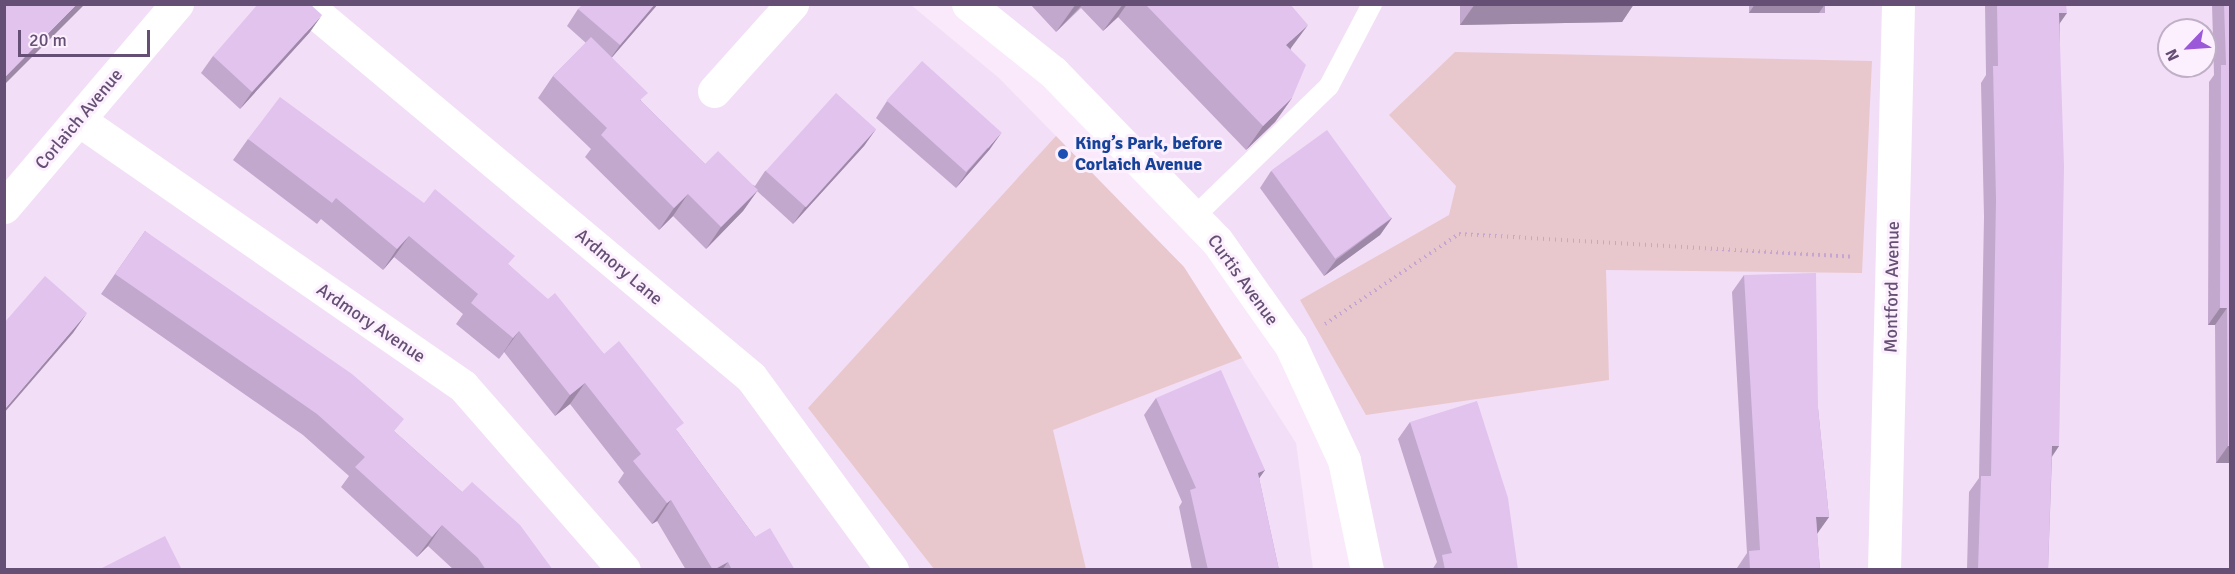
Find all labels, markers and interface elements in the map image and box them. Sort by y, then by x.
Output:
scale bar [21,18,153,56]
north arrow [2157,18,2217,78]
text: 20 m [29,29,67,51]
text: N [2161,45,2184,64]
street label: Corlaich Avenue [31,64,127,174]
place label: King’s Park, before Corlaich Avenue [1075,133,1222,176]
marker: King’s Park, before Corlaich Avenue [1056,147,1070,161]
street label: Montford Avenue [1880,221,1904,353]
street label: Ardmory Lane [571,224,667,310]
street label: Curtis Avenue [1203,230,1283,330]
street label: Ardmory Avenue [313,279,429,367]

